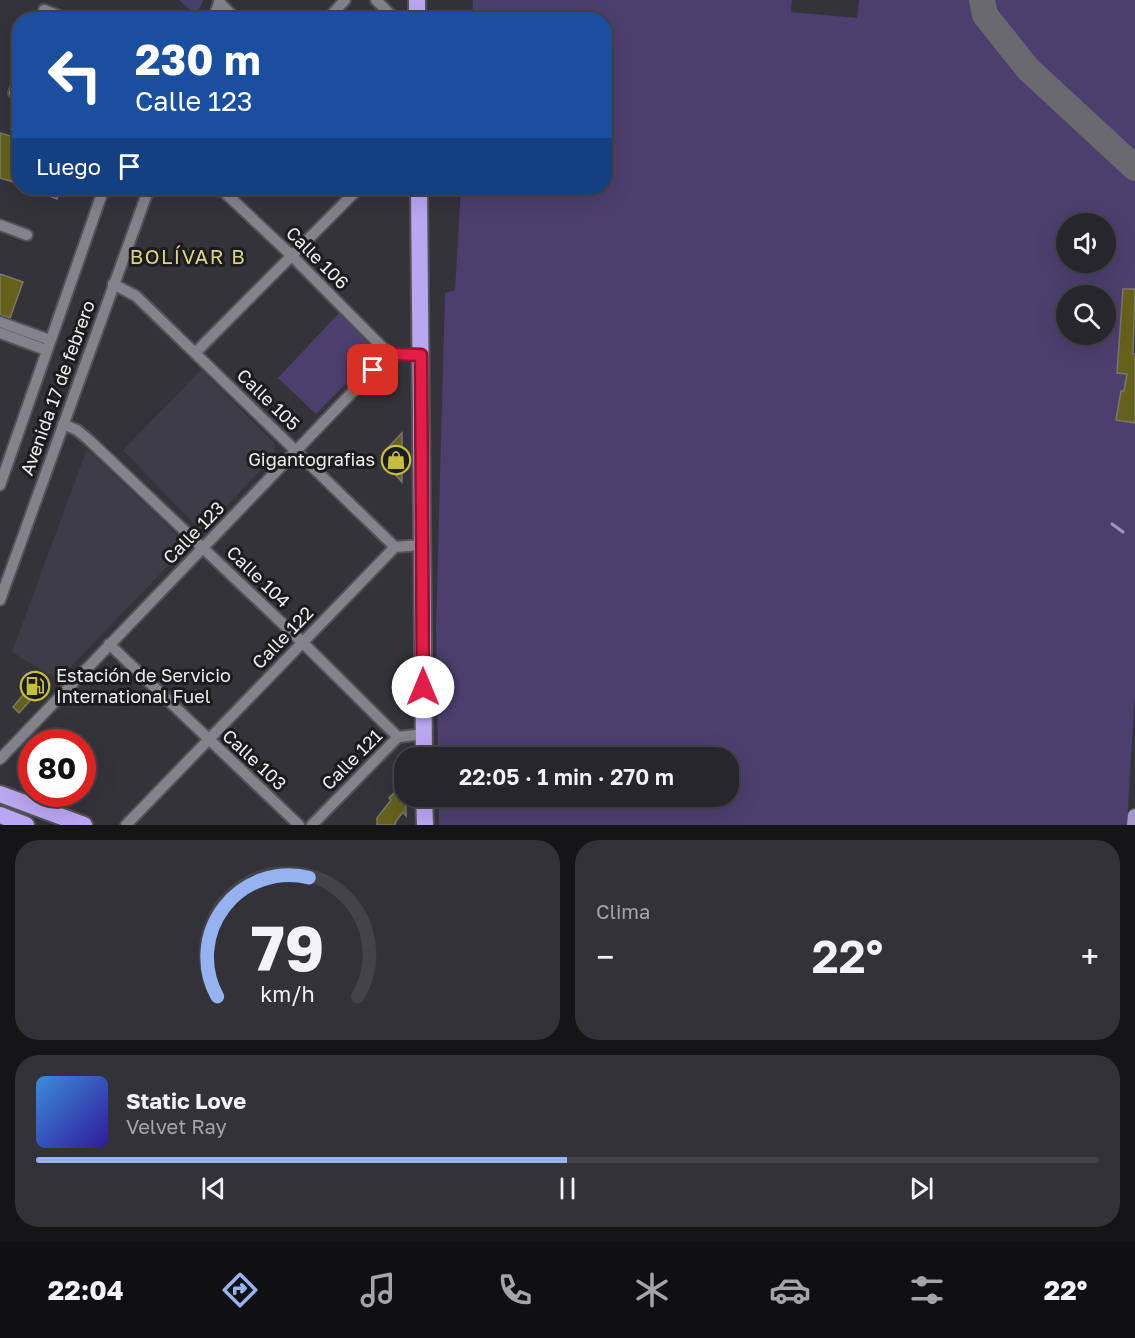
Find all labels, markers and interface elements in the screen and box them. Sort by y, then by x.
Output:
text: 230 m [135,34,261,84]
icon: left [36,36,114,114]
text: Calle 123 [135,85,253,117]
icon: arrive [113,150,146,183]
text: Luego [36,153,101,180]
map controls [1056,213,1116,345]
button: sound [1056,213,1116,273]
street label: Calle 106 [282,221,354,293]
district label: BOLÍVAR B [130,244,246,268]
button: search [1056,285,1116,345]
street label: Avenida 17 de febrero [15,297,99,478]
pin [347,344,398,395]
icon: arrive [356,353,389,386]
street label: Calle 105 [233,364,305,435]
shop icon: Gigantografias [380,444,412,476]
place label: Gigantografias [248,448,375,470]
street label: Calle 123 [158,496,228,568]
street label: Calle 104 [222,541,295,612]
street label: Calle 122 [247,601,317,673]
position arrow [391,655,455,719]
place label: Estación de Servicio International Fuel [56,664,231,707]
fuel station icon: Estación de Servicio International Fuel [19,670,51,702]
street label: Calle 103 [218,724,291,794]
street label: Calle 121 [316,724,386,794]
speed limit sign: 80 [18,729,96,807]
text: 22:05 · 1 min · 270 m [459,763,674,790]
text: Clima [596,899,650,923]
text: 79 [251,910,324,985]
text: 22° [812,929,883,983]
text: − [596,937,614,976]
text: + [1081,937,1099,976]
text: km/h [260,981,315,1007]
text: Static Love [126,1087,246,1114]
text: Velvet Ray [126,1114,227,1138]
icon: previous [197,1172,230,1205]
icon: pause [551,1172,584,1205]
icon: next [905,1172,938,1205]
icon: directions [219,1269,261,1311]
icon: music [357,1269,399,1311]
icon: phone [494,1269,536,1311]
icon: climate [631,1269,673,1311]
icon: car [769,1269,811,1311]
icon: filters [906,1269,948,1311]
text: 22:04 [48,1274,124,1306]
text: 22° [1044,1274,1087,1306]

